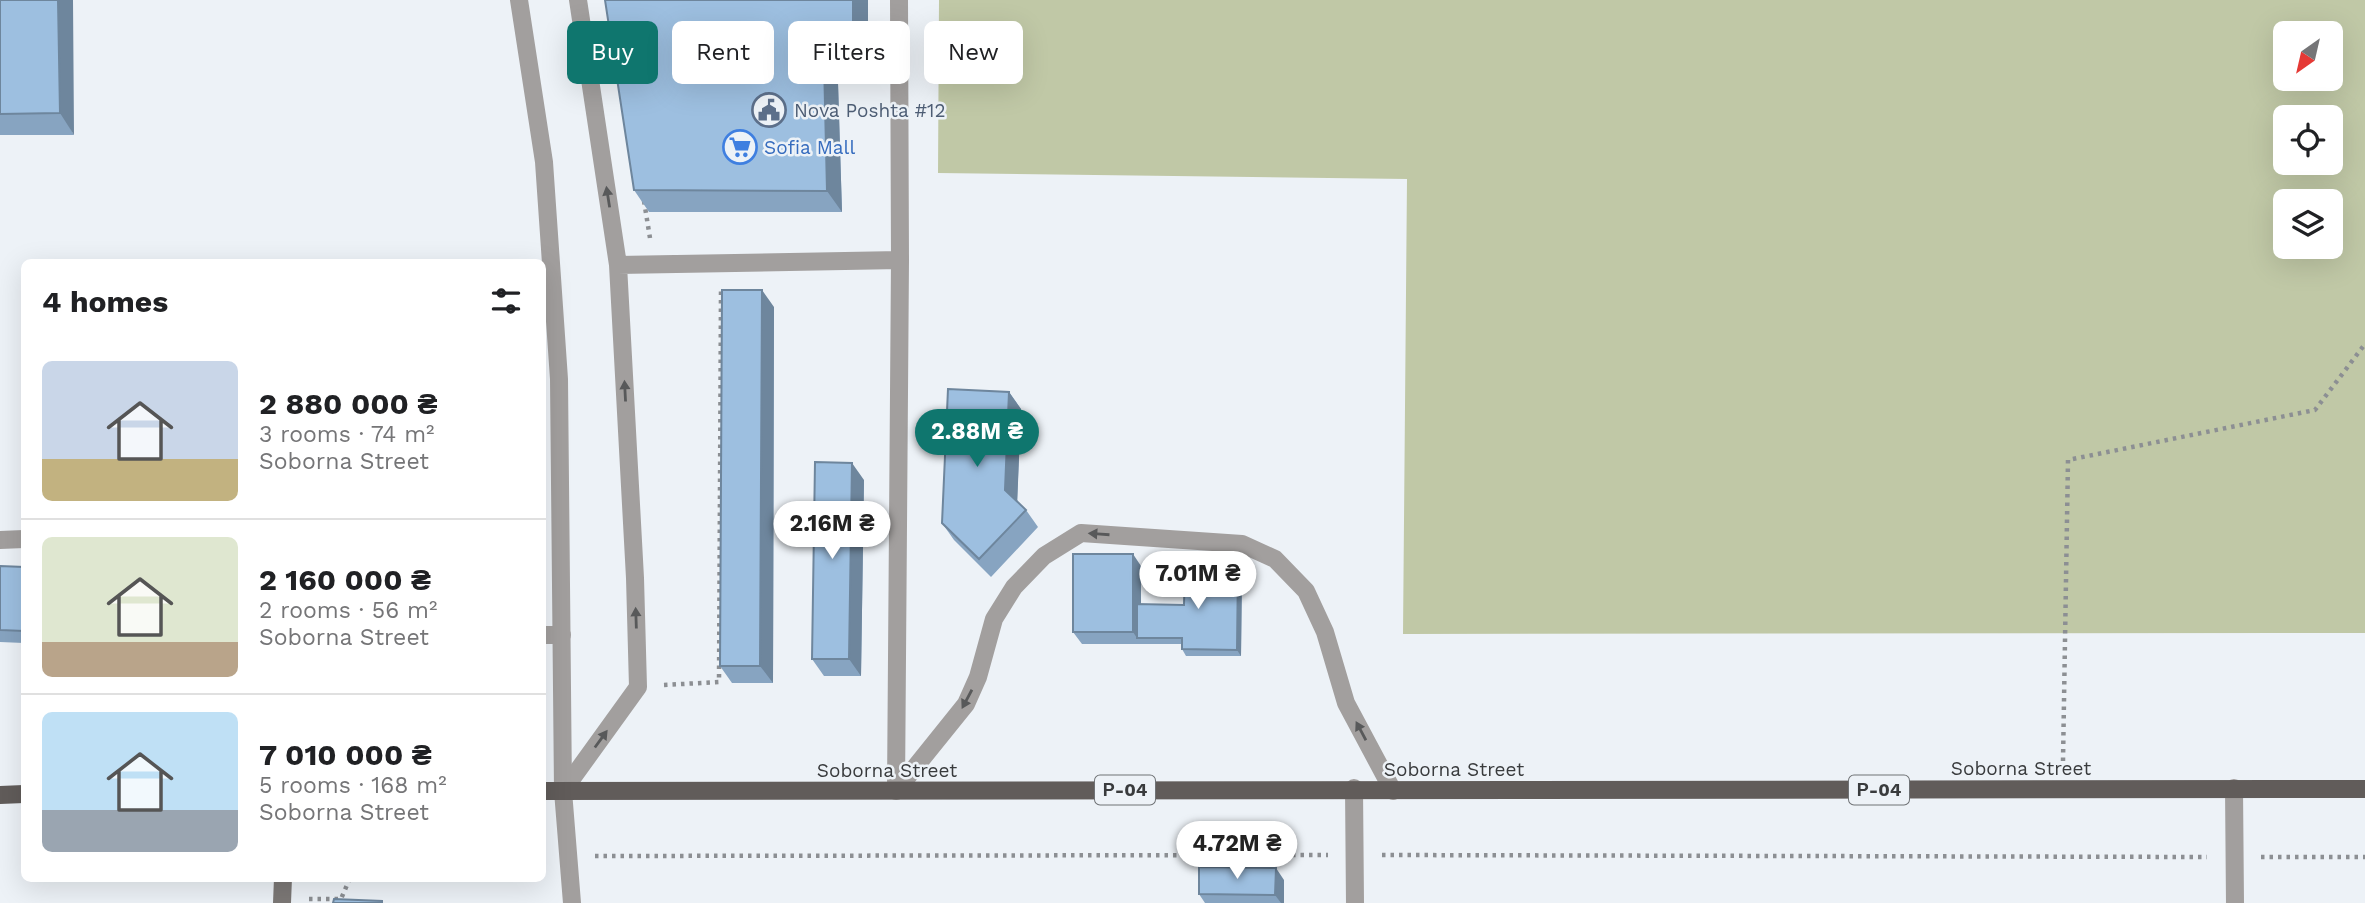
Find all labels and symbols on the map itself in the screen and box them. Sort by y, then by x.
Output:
north arrow [2273,21,2343,91]
public building icon: Nova Poshta #12 [750,91,788,129]
place label: Nova Poshta #12 [794,99,945,122]
supermarket icon: Sofia Mall [721,128,759,166]
place label: Sofia Mall [764,136,855,159]
one-way arrow [602,186,613,208]
one-way arrow [619,380,630,402]
pin: 2.88M ₴ [912,410,1042,469]
pin: 2.16M ₴ [767,502,897,561]
one-way arrow [1088,528,1110,539]
pin: 7.01M ₴ [1133,552,1263,611]
one-way arrow [631,607,642,629]
one-way arrow [961,689,973,709]
one-way arrow [1356,720,1368,740]
one-way arrow [594,730,608,748]
street label: Soborna Street [1951,757,2091,780]
street label: Soborna Street [1384,758,1524,781]
street label: Soborna Street [817,759,957,782]
road number: Р-04 [1095,776,1155,804]
road number: Р-04 [1849,776,1909,804]
pin: 4.72M ₴ [1172,822,1302,881]

